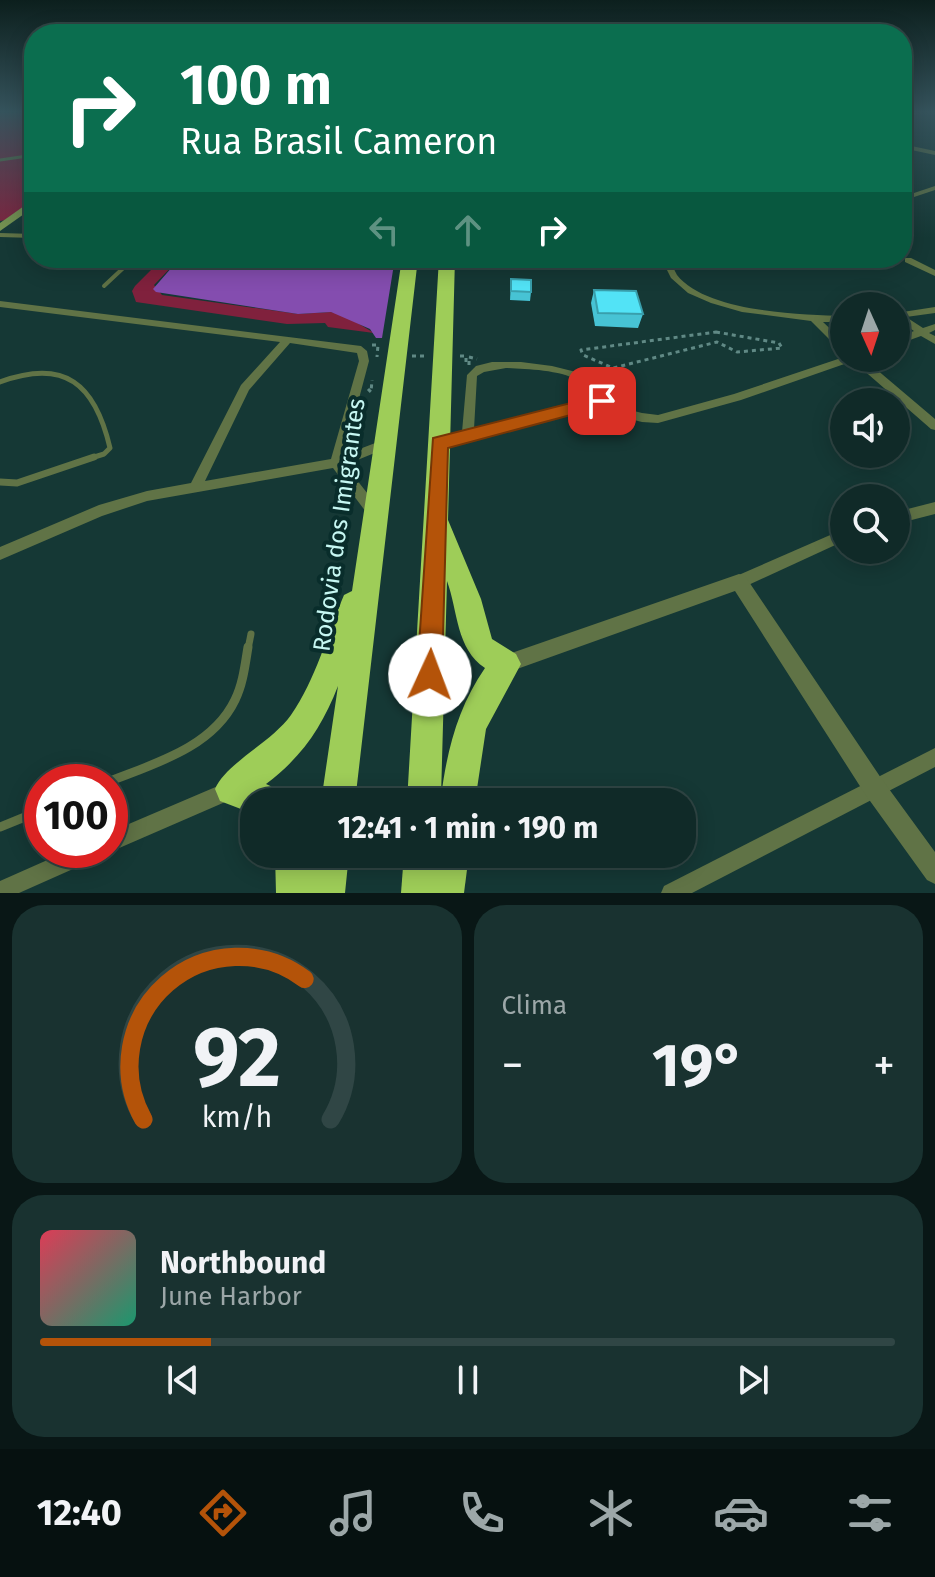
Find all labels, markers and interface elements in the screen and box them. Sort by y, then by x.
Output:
text: 100 m [180,52,332,119]
icon: right [48,56,152,160]
text: Rua Brasil Cameron [180,120,497,164]
icon: left [362,208,406,252]
icon: ahead [446,208,490,252]
icon: right [530,208,574,252]
north arrow [830,292,910,372]
map controls [830,292,910,564]
pin [568,367,636,435]
icon: arrive [580,379,624,423]
button: sound [830,388,910,468]
street label: Rodovia dos Imigrantes [307,397,371,653]
button: search [830,484,910,564]
position arrow [388,633,472,717]
speed limit sign: 100 [24,764,128,868]
text: 12:41 · 1 min · 190 m [338,810,598,846]
text: Clima [502,990,567,1021]
text: 92 [193,1008,281,1108]
text: 19° [652,1030,745,1102]
text: − [502,1039,524,1092]
text: + [873,1039,895,1092]
text: km/h [201,1100,272,1135]
text: Northbound [160,1245,326,1281]
text: June Harbor [160,1281,302,1312]
icon: previous [161,1358,205,1402]
icon: pause [446,1358,490,1402]
icon: next [731,1358,775,1402]
icon: directions [195,1485,251,1541]
icon: music [325,1485,381,1541]
icon: phone [454,1485,510,1541]
icon: climate [583,1485,639,1541]
icon: car [713,1485,769,1541]
icon: filters [842,1485,898,1541]
text: 12:40 [37,1491,122,1535]

